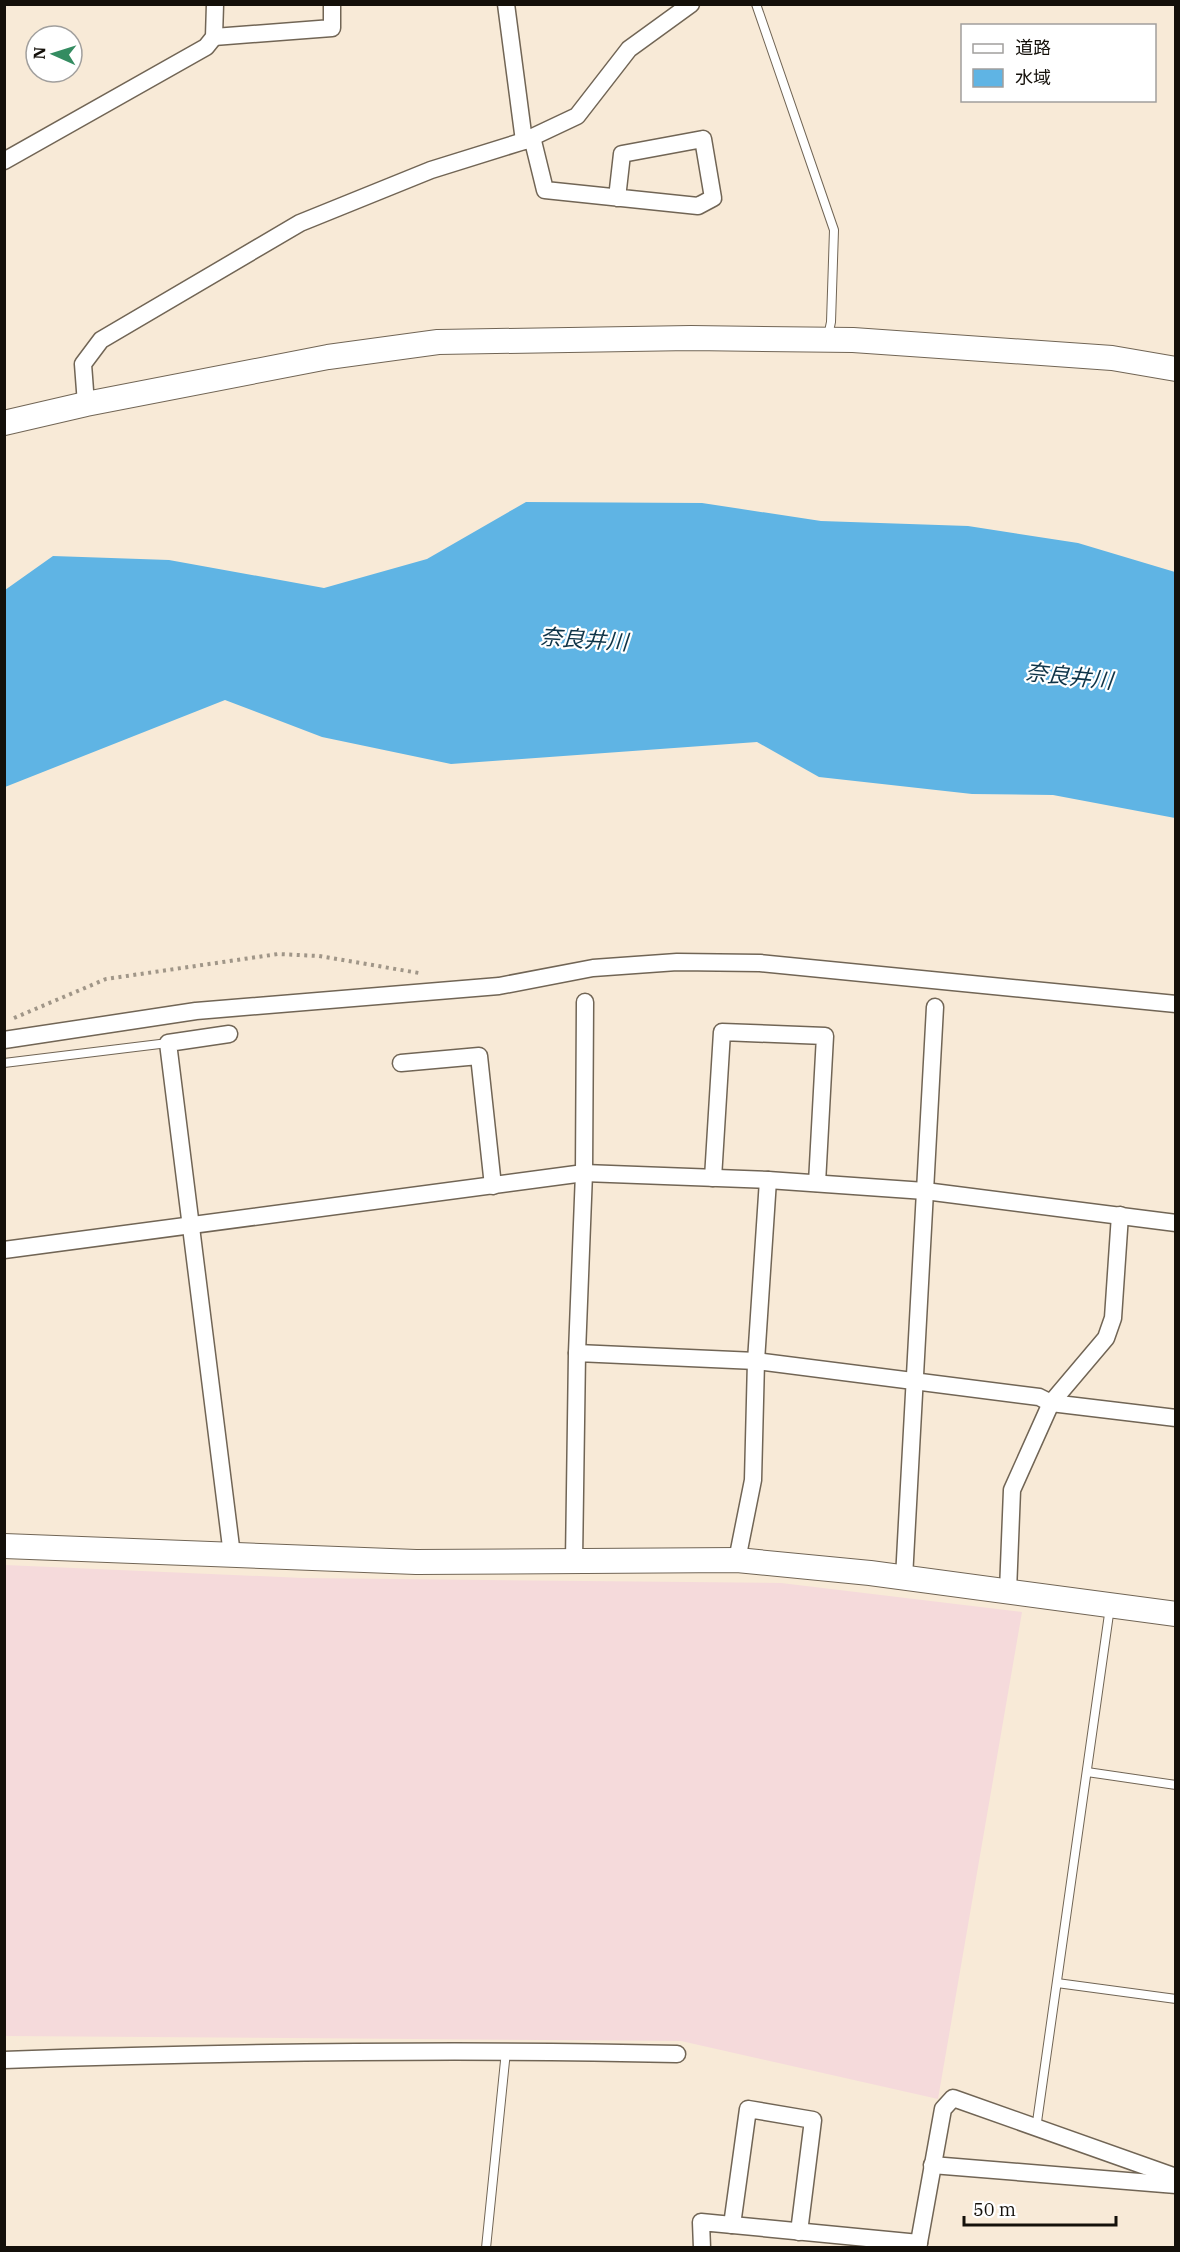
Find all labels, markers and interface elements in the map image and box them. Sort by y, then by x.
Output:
north arrow [24,24,84,84]
legend [961,24,1156,102]
text: 道路 [1015,36,1051,59]
text: N [29,46,49,60]
text: 水域 [1015,66,1051,89]
water label: 奈良井川 [539,621,631,656]
water label: 奈良井川 [1024,656,1116,695]
scale bar [964,2189,1116,2227]
text: 50 m [973,2198,1016,2221]

